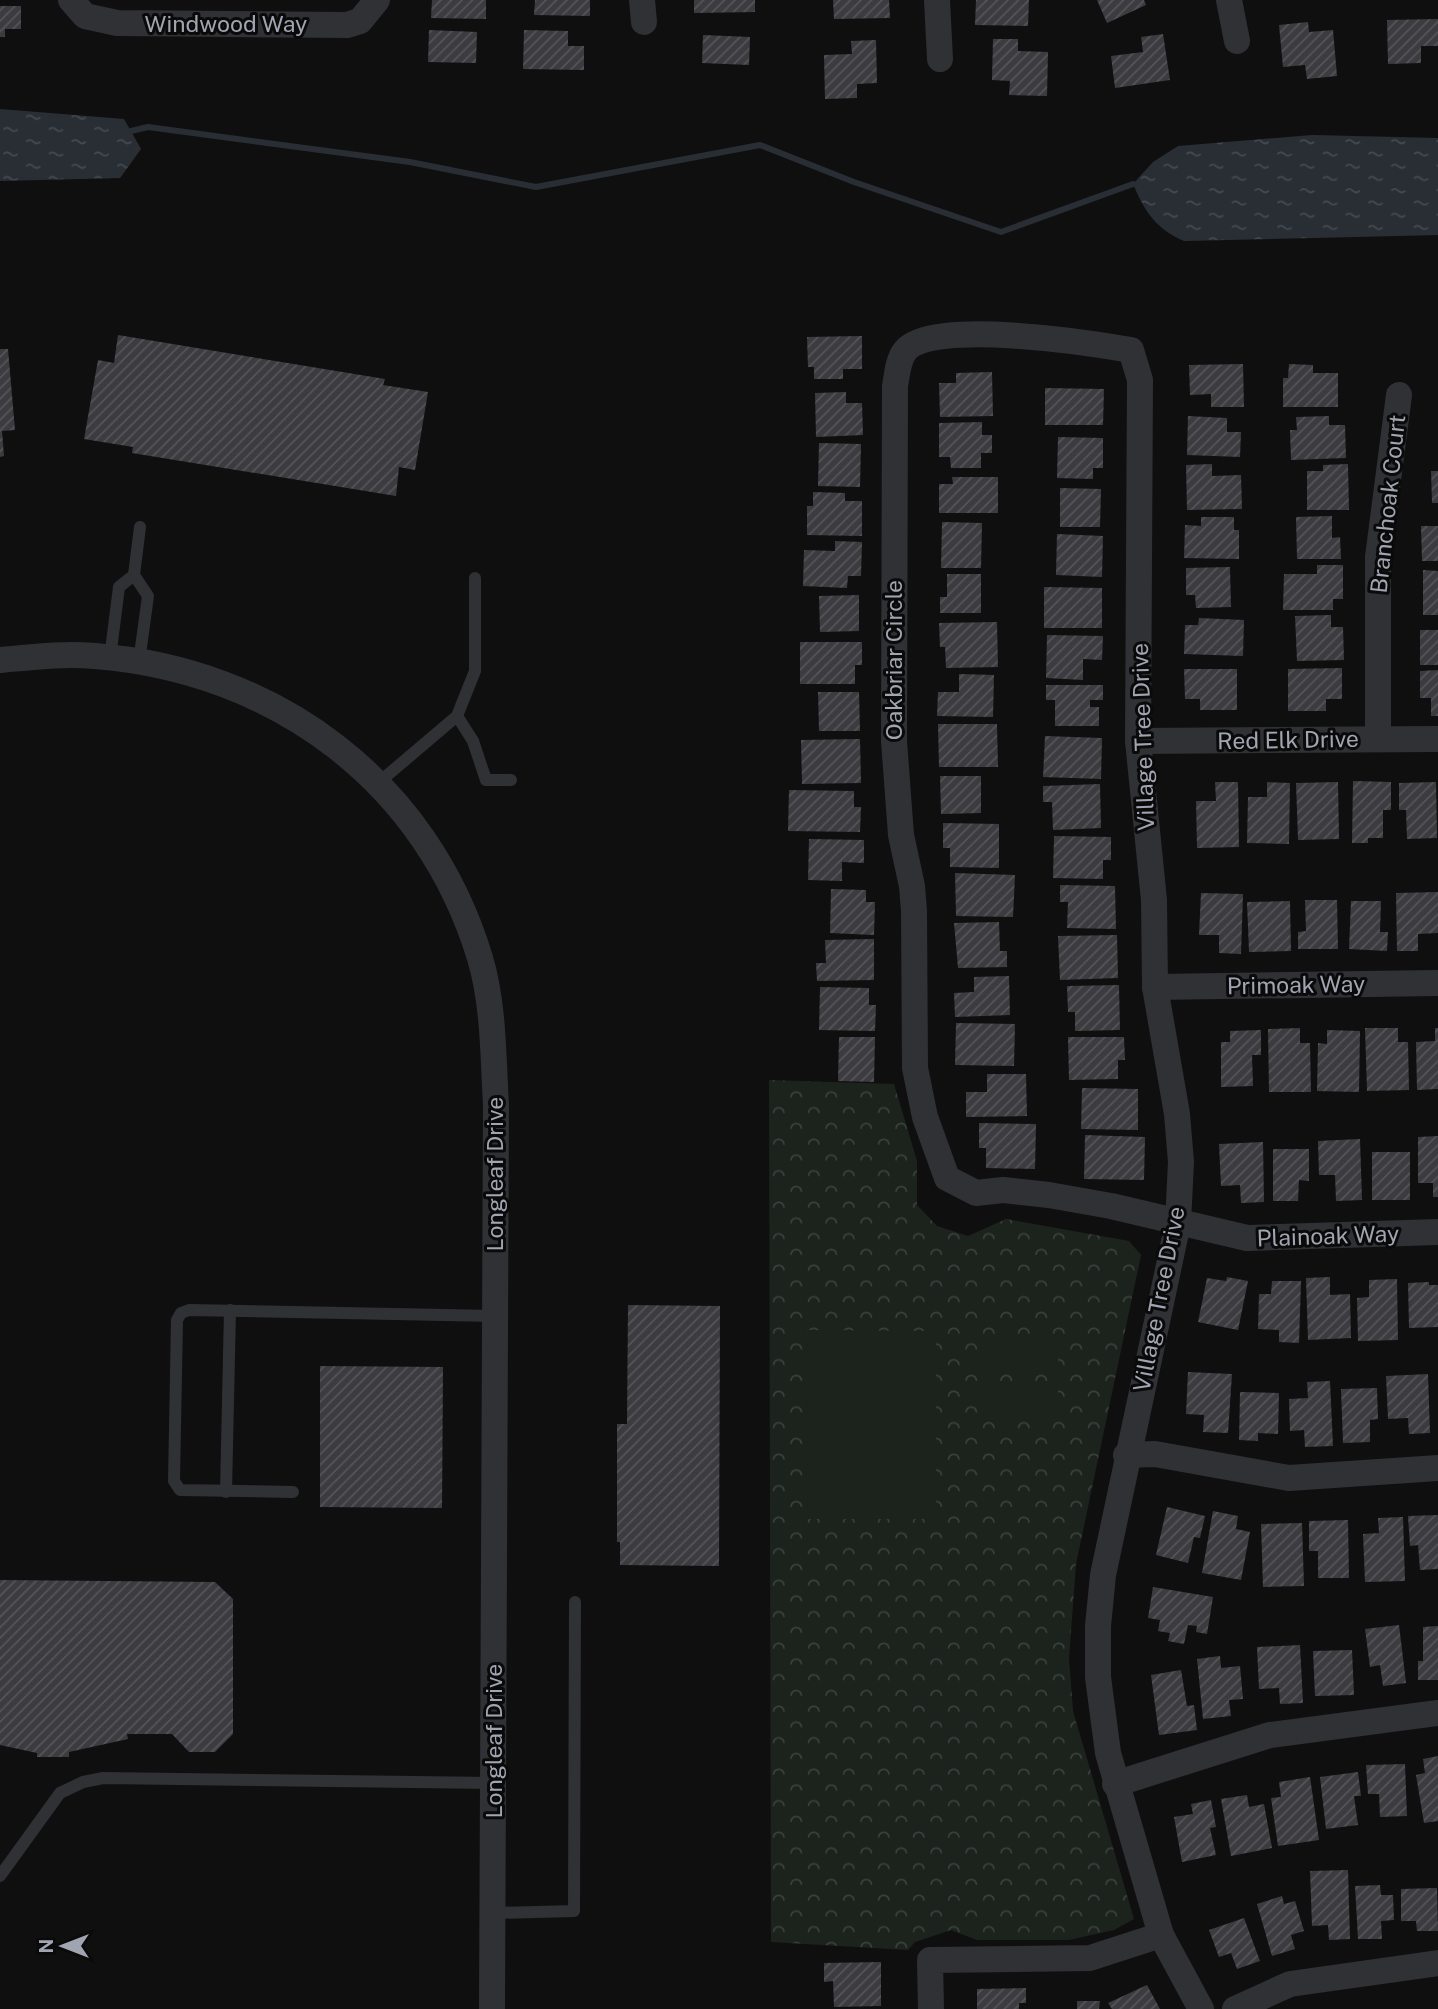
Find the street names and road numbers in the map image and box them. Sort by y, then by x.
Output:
street label: Windwood Way [145,10,307,37]
street label: Branchoak Court [1365,413,1410,595]
street label: Oakbriar Circle [880,580,907,740]
street label: Village Tree Drive [1126,643,1159,832]
street label: Red Elk Drive [1217,725,1359,754]
street label: Primoak Way [1227,970,1365,999]
street label: Longleaf Drive [481,1097,508,1251]
street label: Village Tree Drive [1127,1204,1190,1394]
street label: Plainoak Way [1256,1220,1400,1251]
street label: Longleaf Drive [480,1664,507,1818]

